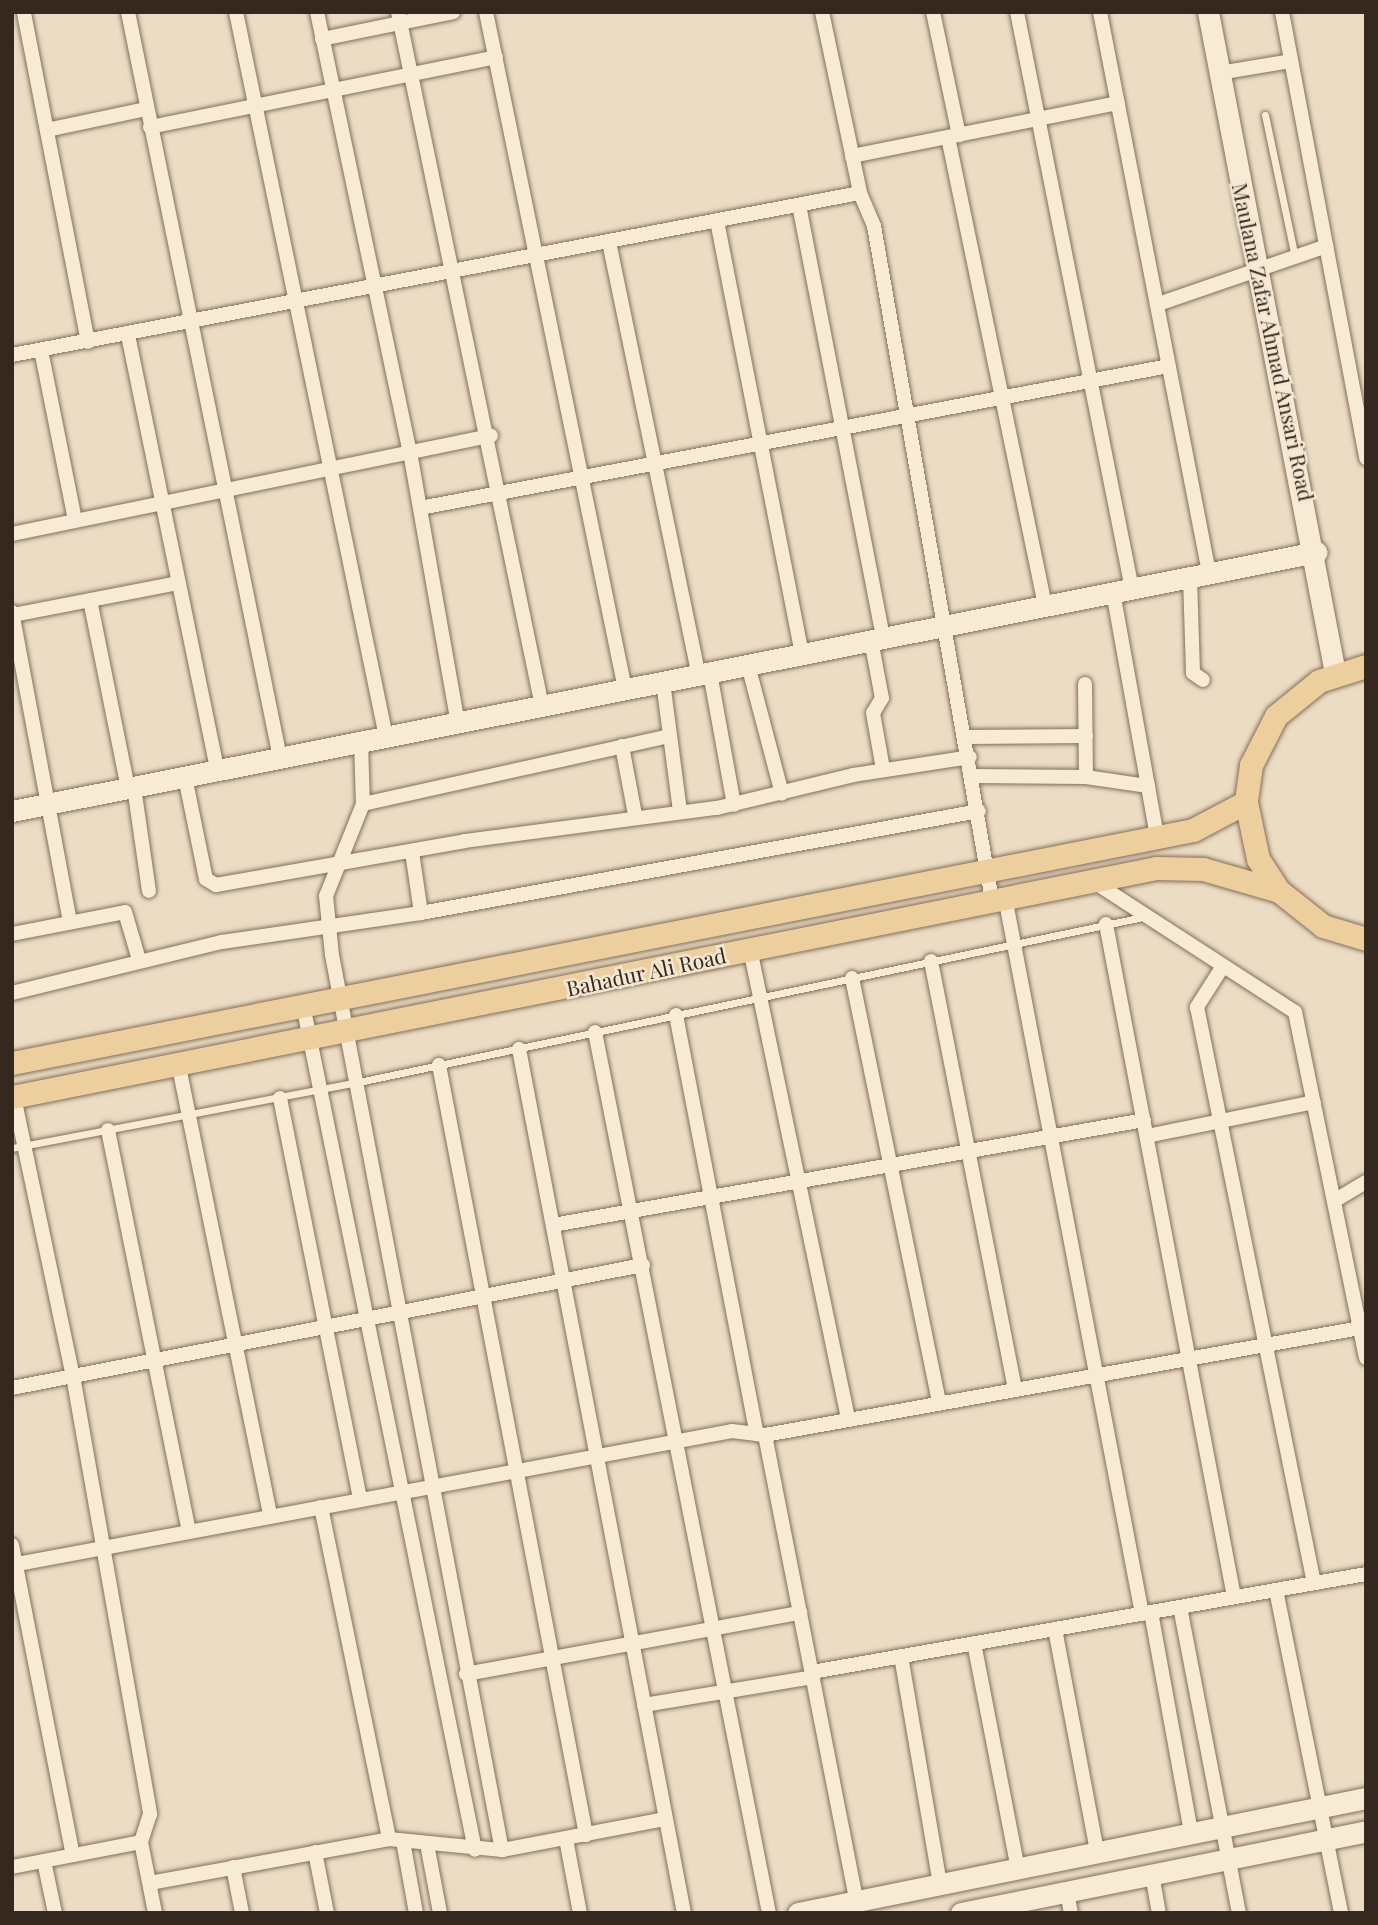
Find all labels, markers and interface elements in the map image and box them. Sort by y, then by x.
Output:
street label: Maulana Zafar Ahmad Ansari Road [1228,180,1320,504]
street label: Bahadur Ali Road [563,942,729,1000]

